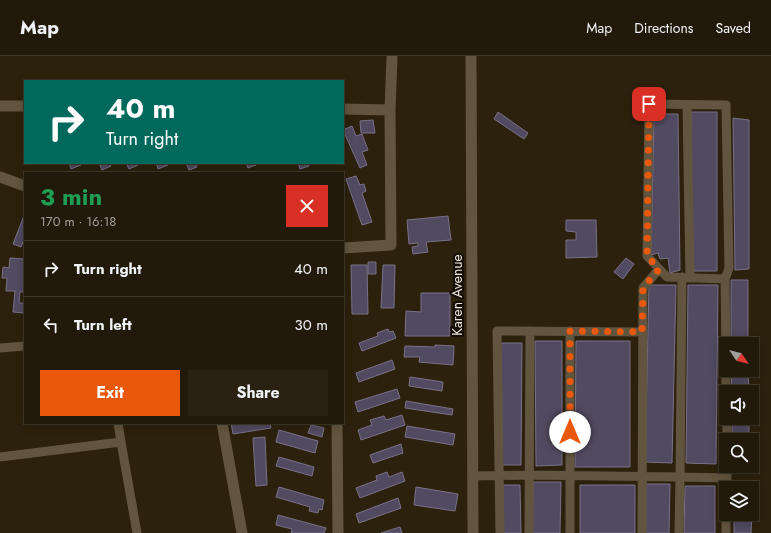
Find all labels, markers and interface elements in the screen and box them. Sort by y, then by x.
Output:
text: Map [20,14,59,41]
text: Map [586,18,612,38]
text: Directions [634,18,694,38]
text: Saved [716,18,751,38]
pin [632,87,666,121]
text: 40 m [106,88,175,129]
icon: arrive [638,93,660,115]
icon: right [40,96,92,148]
text: Turn right [106,126,178,152]
text: 3 min [40,179,102,214]
button: close [286,185,328,227]
text: 170 m · 16:18 [40,212,116,231]
street label: Karen Avenue [447,254,467,336]
icon: right [40,258,62,280]
text: Turn right [74,258,142,280]
text: 40 m [294,258,328,280]
icon: left [40,314,62,336]
text: Turn left [74,314,132,336]
text: 30 m [295,314,328,336]
north arrow [719,337,759,377]
map controls [719,337,759,521]
button: Exit [40,370,180,416]
button: Share [188,370,328,416]
button: sound [719,385,759,425]
position arrow [549,411,591,453]
button: search [719,433,759,473]
button: layers [719,481,759,521]

